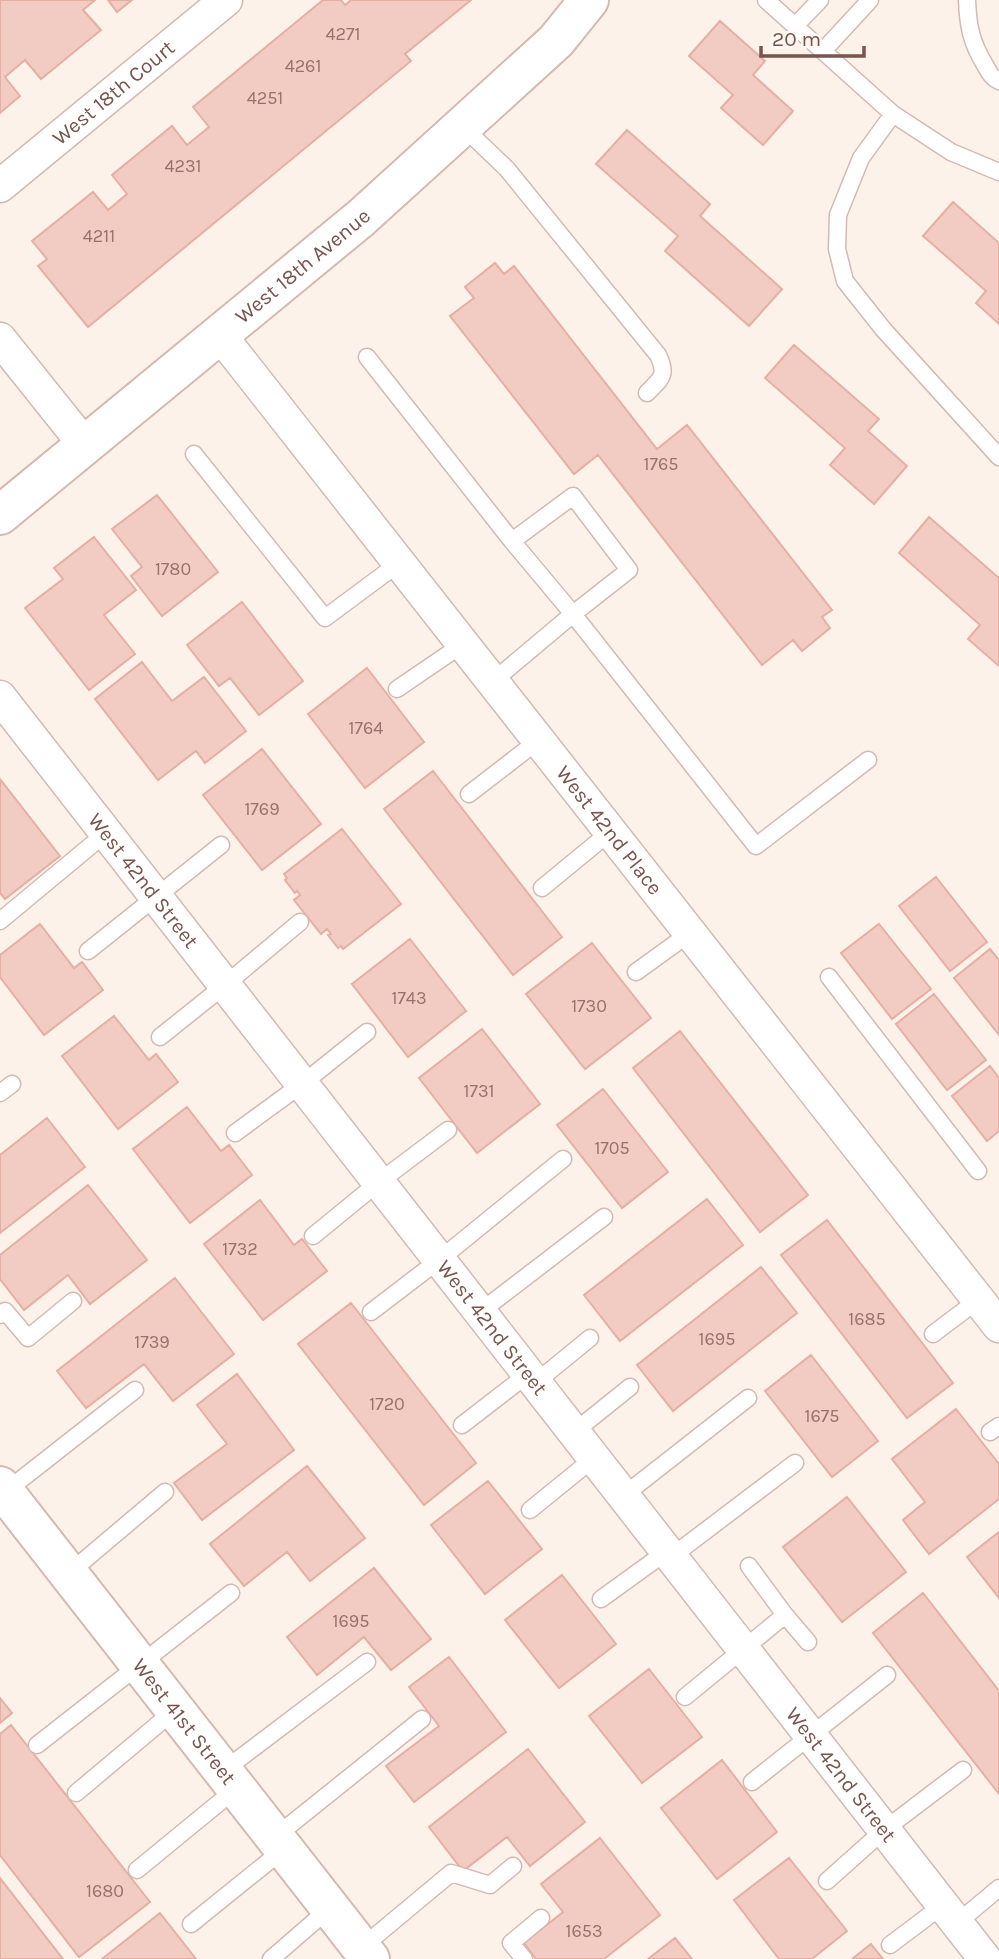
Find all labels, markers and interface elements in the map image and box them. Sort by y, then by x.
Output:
scale bar [761,14,864,58]
house number: 4271 [326,23,360,45]
text: 20 m [772,27,821,51]
street label: West 18th Court [48,35,179,150]
house number: 4261 [285,55,321,77]
house number: 4251 [247,87,283,109]
house number: 4231 [164,155,202,177]
street label: West 18th Avenue [230,204,375,328]
house number: 4211 [83,225,115,247]
house number: 1765 [644,453,678,475]
house number: 1780 [155,558,191,580]
house number: 1764 [349,717,383,739]
street label: West 42nd Place [551,761,667,900]
house number: 1769 [244,798,280,820]
street label: West 42nd Street [83,808,204,953]
house number: 1743 [391,987,427,1009]
house number: 1730 [571,995,607,1017]
house number: 1731 [464,1080,494,1102]
house number: 1705 [594,1137,630,1159]
house number: 1732 [222,1238,258,1260]
street label: West 42nd Street [432,1255,552,1400]
house number: 1685 [848,1308,886,1330]
house number: 1695 [699,1328,735,1350]
house number: 1739 [134,1331,170,1353]
house number: 1720 [369,1393,405,1415]
house number: 1675 [805,1405,839,1427]
house number: 1695 [333,1610,369,1632]
street label: West 41st Street [128,1654,241,1789]
street label: West 42nd Street [781,1702,901,1847]
house number: 1680 [86,1880,124,1902]
house number: 1653 [565,1920,603,1942]

